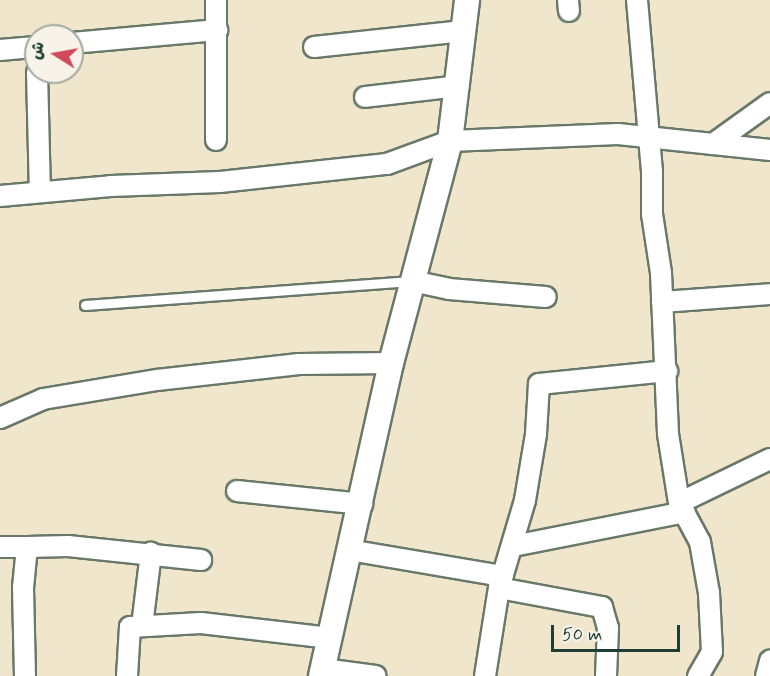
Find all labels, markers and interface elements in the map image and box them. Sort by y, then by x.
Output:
north arrow [24,24,84,84]
text: ش [26,40,50,62]
scale bar [554,613,683,651]
text: 50 m [562,623,602,647]

